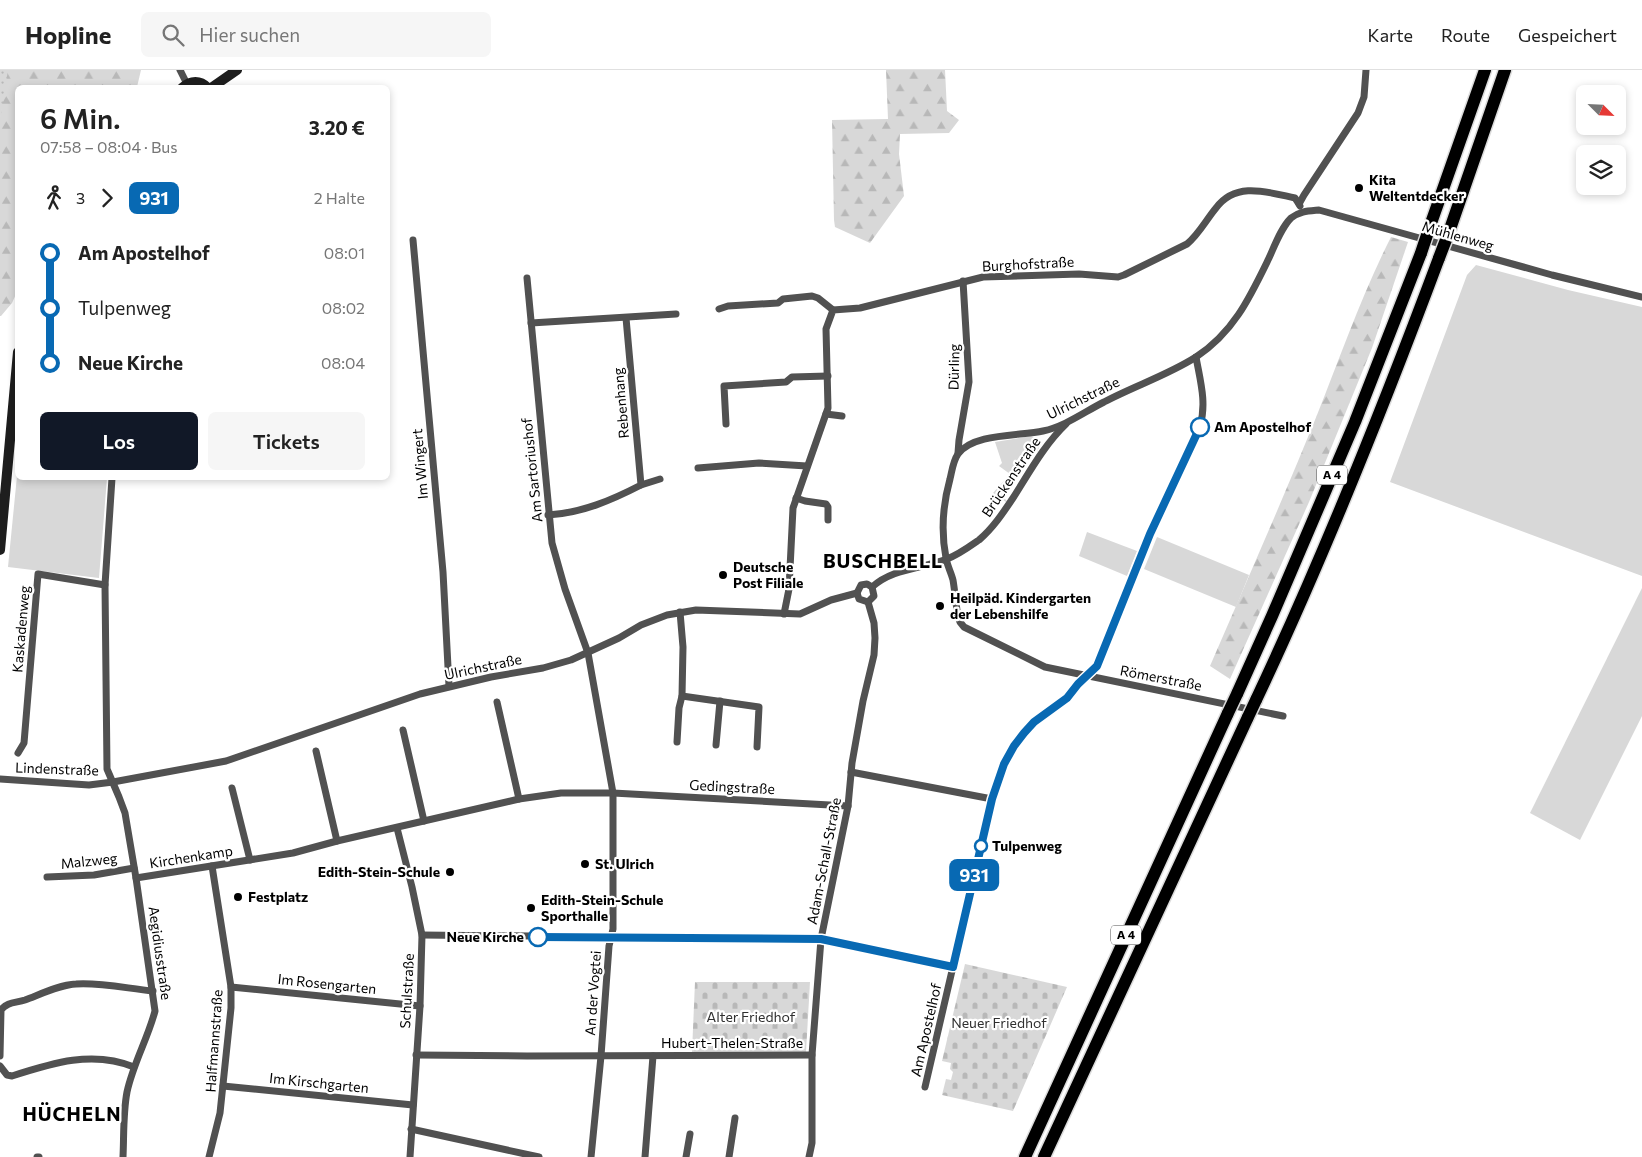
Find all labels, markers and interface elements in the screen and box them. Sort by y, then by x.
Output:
search box [141,12,491,57]
text: Hopline [25,20,111,49]
icon: search [159,21,187,49]
text: Hier suchen [199,23,300,46]
text: Karte [1368,24,1413,46]
text: Route [1441,24,1490,46]
text: Gespeichert [1518,24,1617,46]
north arrow [1576,85,1626,135]
map controls [1576,85,1626,195]
text: 6 Min. [40,101,120,135]
text: 3.20 € [309,116,365,139]
text: 07:58 – 08:04 · Bus [40,137,177,156]
button: layers [1576,145,1626,195]
place label: Kita Weltentdecker [1369,171,1464,204]
marker: Kita Weltentdecker [1353,182,1365,194]
icon: walk [40,184,68,212]
icon: forward [93,184,121,212]
text: 931 [139,187,169,209]
text: 3 [76,188,85,207]
text: 2 Halte [314,188,365,207]
street label: Mühlenweg [1420,217,1496,254]
text: Am Apostelhof [78,241,210,264]
text: 08:01 [324,243,365,262]
street label: Burghofstraße [981,253,1075,274]
text: Tulpenweg [78,296,171,319]
text: 08:02 [322,298,365,317]
street label: Dürling [945,343,962,390]
text: Neue Kirche [78,351,183,374]
text: 08:04 [321,353,365,372]
street label: Rebenhang [609,367,632,439]
street label: Ulrichstraße [1044,373,1122,422]
button: Los [40,412,198,470]
button: Tickets [208,412,365,470]
street label: Am Sartoriushof [518,417,545,523]
marker: Am Apostelhof [1190,417,1210,437]
place label: Am Apostelhof [1214,418,1311,435]
street label: Im Wingert [408,428,431,500]
street label: Brückenstraße [978,434,1044,520]
road number: A 4 [1317,466,1347,484]
district label: BUSCHBELL [823,549,943,572]
place label: Deutsche Post Filiale [733,558,803,591]
marker: Deutsche Post Filiale [717,569,729,581]
street label: Kaskadenweg [8,584,33,673]
place label: Heilpäd. Kindergarten der Lebenshilfe [950,589,1091,622]
marker: Heilpäd. Kindergarten der Lebenshilfe [934,600,946,612]
street label: Ulrichstraße [443,650,523,683]
street label: Römerstraße [1119,661,1203,694]
street label: Lindenstraße [15,759,99,778]
street label: Gedingstraße [689,776,775,797]
street label: Adam-Schall-Straße [803,796,844,926]
place label: Tulpenweg [992,837,1062,854]
marker: Tulpenweg [974,839,988,853]
street label: Kirchenkamp [148,842,234,871]
street label: Malzweg [60,849,119,872]
place label: St. Ulrich [595,855,654,872]
marker: St. Ulrich [579,858,591,870]
line badge: 931 [945,859,1003,891]
place label: Edith-Stein-Schule [318,863,440,880]
text: 931 [959,864,989,886]
marker: Edith-Stein-Schule [444,866,456,878]
place label: Festplatz [248,888,308,905]
marker: Festplatz [232,891,244,903]
place label: Edith-Stein-Schule Sporthalle [541,891,663,924]
marker: Edith-Stein-Schule Sporthalle [525,902,537,914]
street label: Aegidiusstraße [146,905,175,1001]
road number: A 4 [1111,926,1141,944]
marker: Neue Kirche [528,927,548,947]
place label: Neue Kirche [447,928,524,945]
street label: An der Vogtei [581,950,604,1036]
street label: Schulstraße [396,953,417,1029]
street label: Im Rosengarten [277,970,377,997]
street label: Am Apostelhof [906,981,945,1078]
street label: Halfmannstraße [201,989,226,1093]
park label: Alter Friedhof [707,1008,796,1025]
park label: Neuer Friedhof [951,1014,1047,1031]
street label: Hubert-Thelen-Straße [661,1034,803,1051]
street label: Im Kirschgarten [268,1069,370,1096]
district label: HÜCHELN [23,1102,121,1125]

